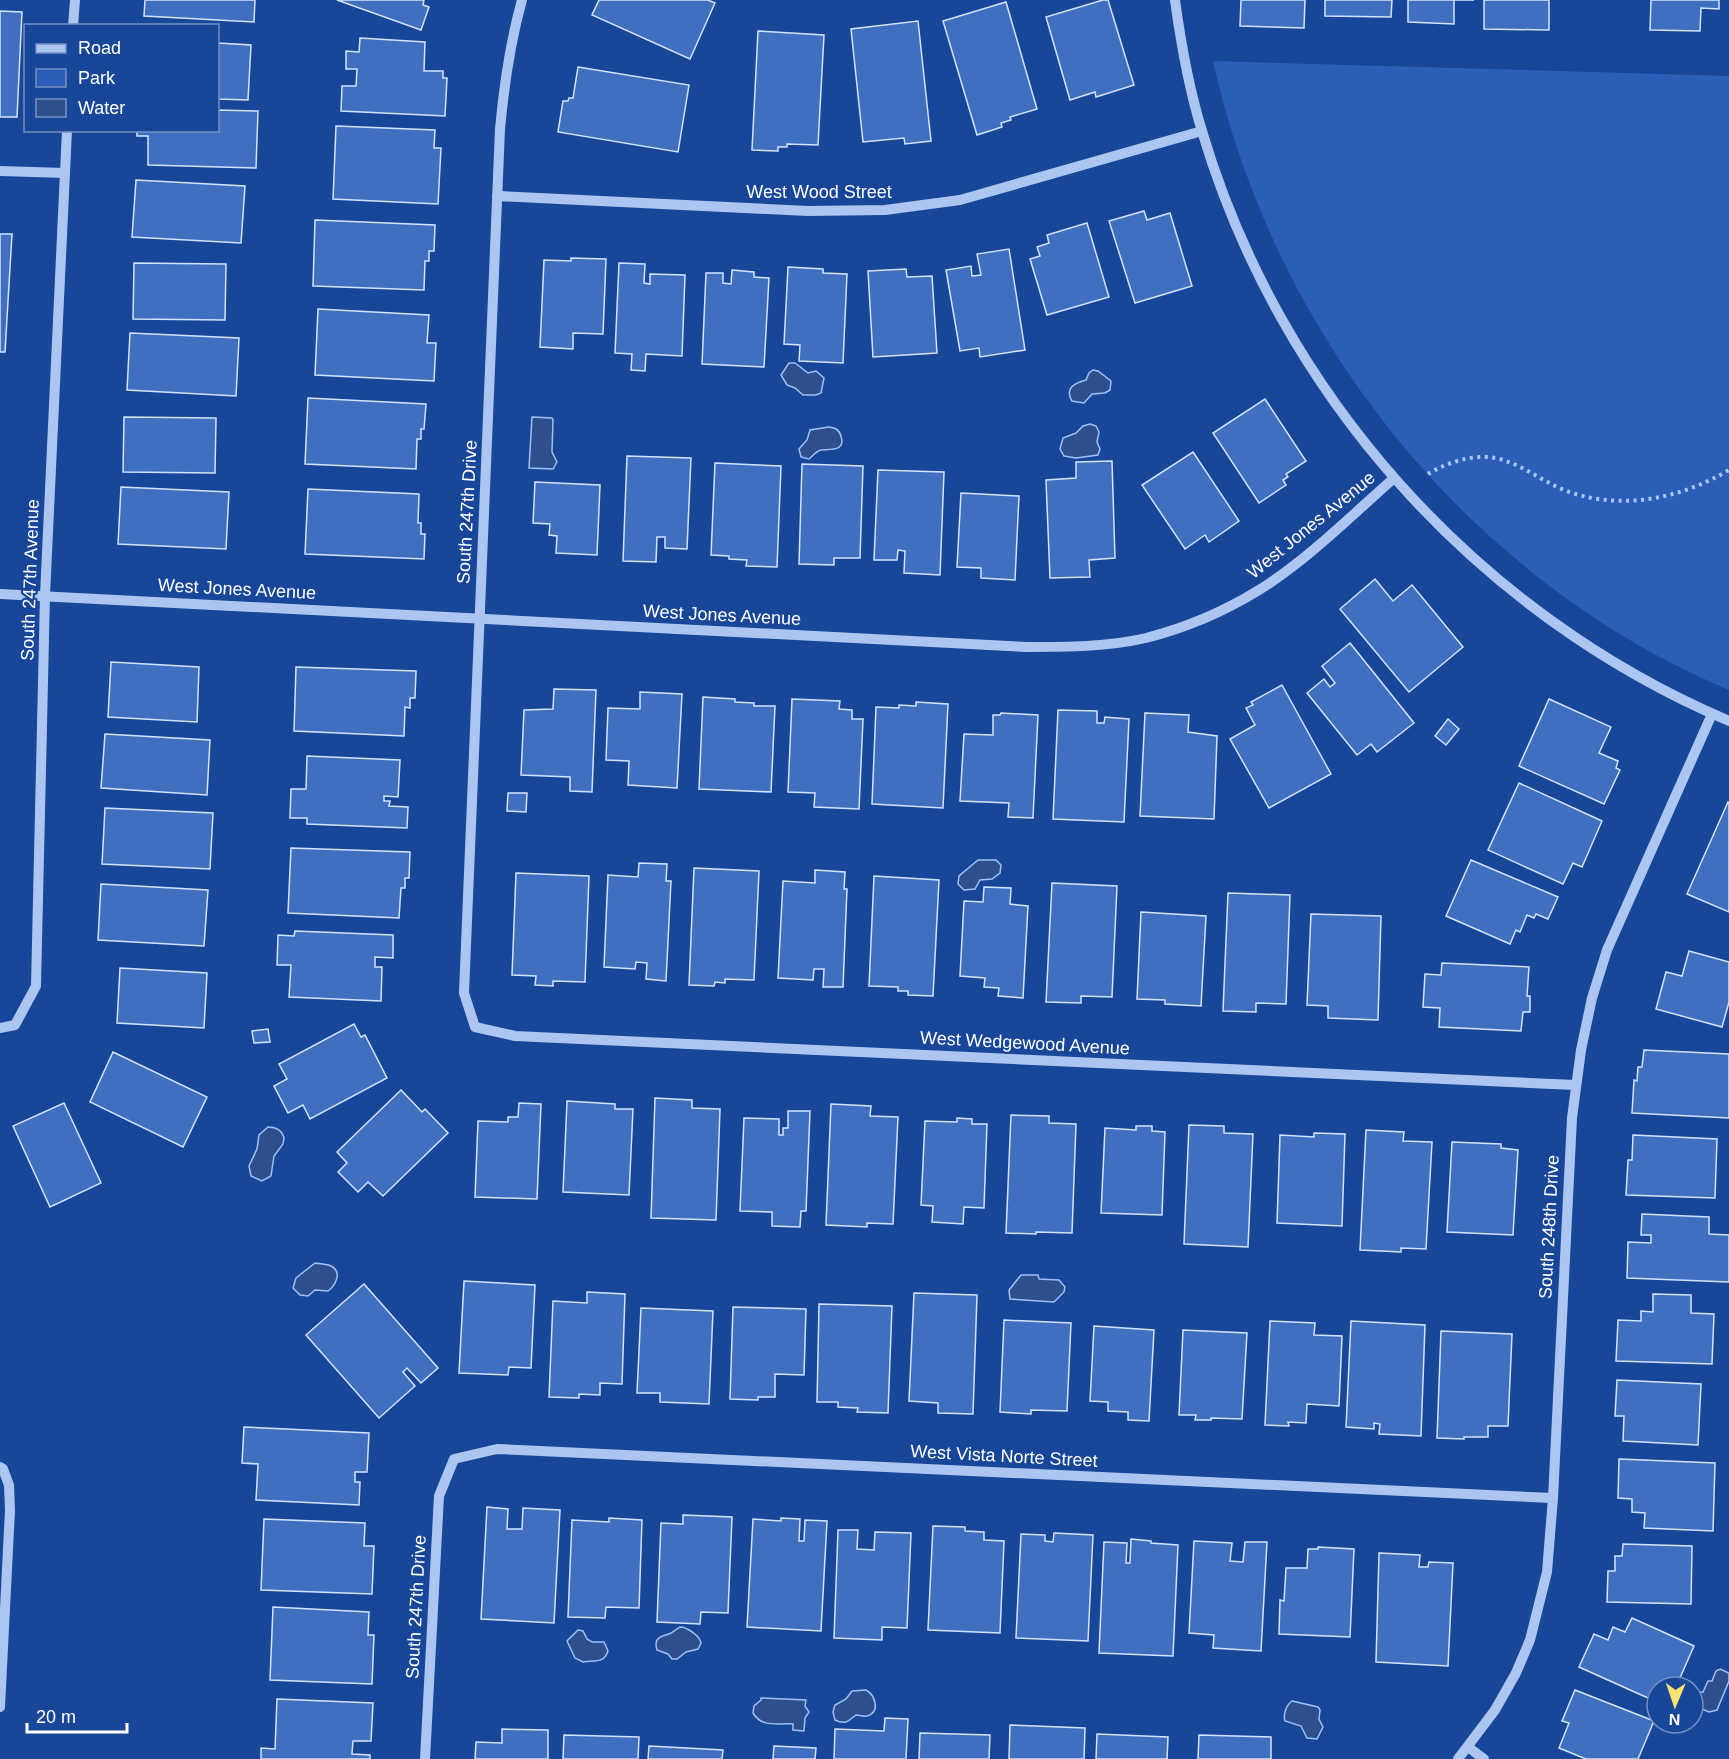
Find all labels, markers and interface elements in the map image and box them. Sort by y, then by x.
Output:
legend [24,24,219,132]
text: Road [78,38,121,58]
text: Park [78,68,116,88]
text: Water [78,98,125,118]
street label: West Wood Street [746,182,892,202]
street label: South 247th Drive [453,440,481,584]
street label: West Jones Avenue [1243,467,1379,583]
street label: South 247th Avenue [17,499,43,661]
street label: West Jones Avenue [157,575,317,603]
street label: West Jones Avenue [642,601,802,629]
street label: West Wedgewood Avenue [920,1028,1130,1058]
street label: South 248th Drive [1535,1155,1563,1299]
street label: West Vista Norte Street [910,1441,1098,1471]
street label: South 247th Drive [402,1535,430,1679]
north arrow [1645,1675,1705,1735]
scale bar [27,1696,128,1734]
text: 20 m [36,1707,76,1727]
text: N [1668,1711,1681,1728]

